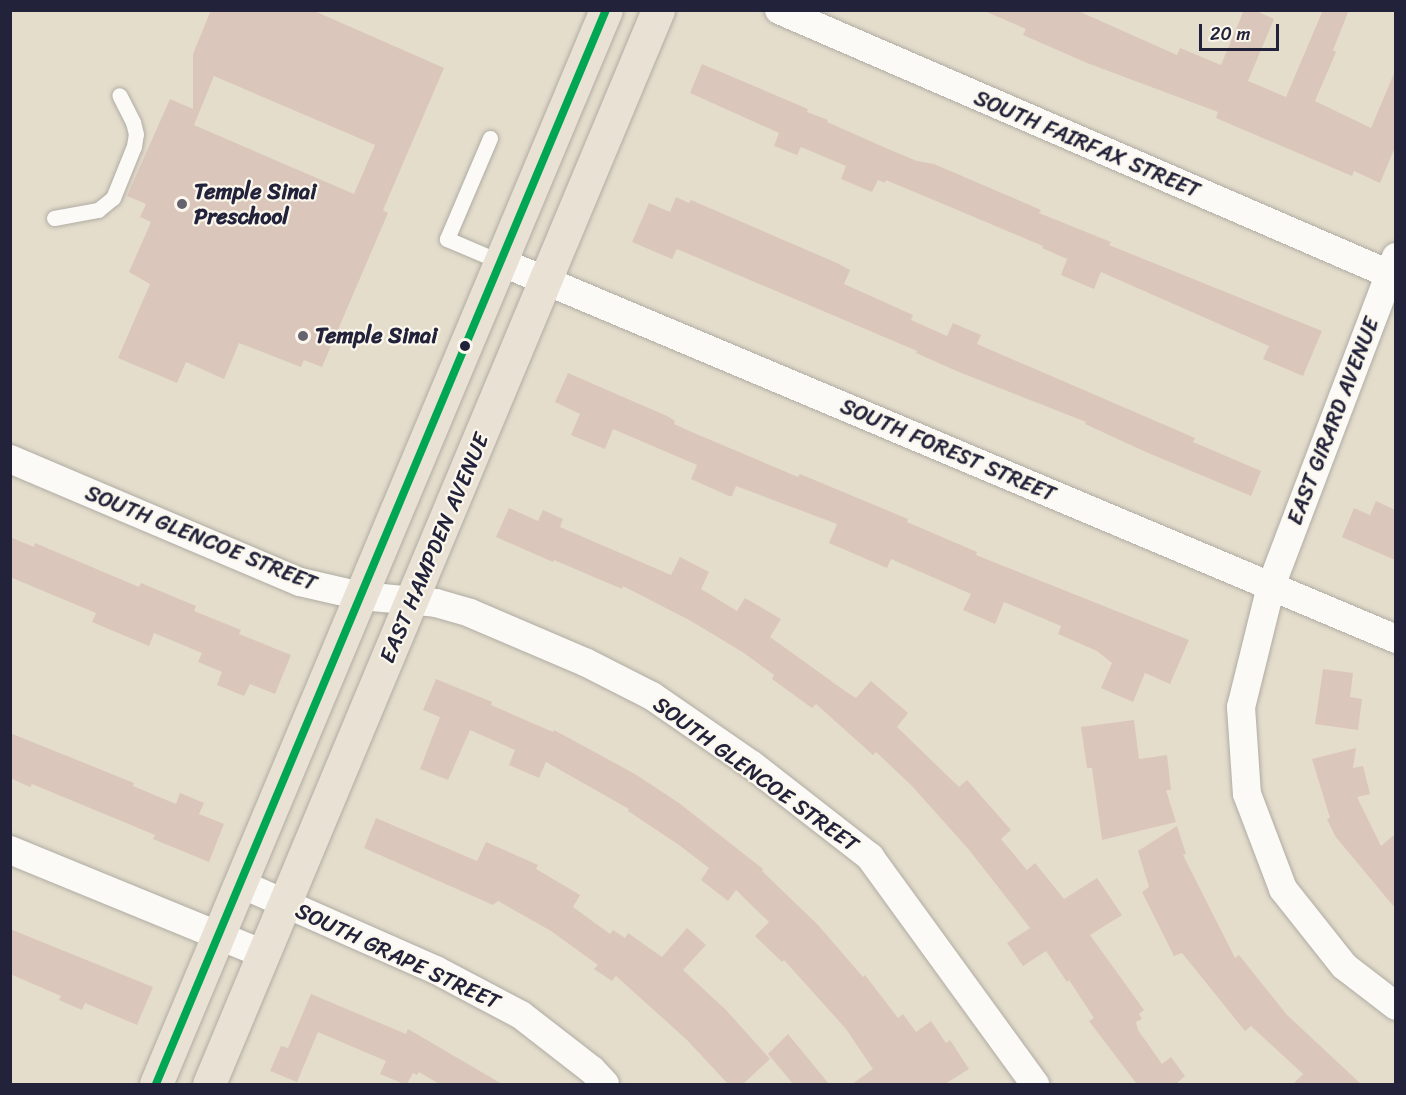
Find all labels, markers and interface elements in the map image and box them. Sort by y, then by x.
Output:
scale bar [1202,12,1282,50]
text: 20 m [1210,18,1250,50]
street label: SOUTH FAIRFAX STREET [970,85,1204,203]
place label: Temple Sinai Preschool [194,178,316,230]
marker: Temple Sinai Preschool [175,197,189,211]
street label: EAST GIRARD AVENUE [1281,313,1385,529]
place label: Temple Sinai [315,323,437,349]
marker: Temple Sinai [296,329,310,343]
unlabelled marker [459,340,471,352]
street label: SOUTH FOREST STREET [836,392,1060,508]
street label: EAST HAMPDEN AVENUE [374,429,494,667]
street label: SOUTH GLENCOE STREET [81,479,321,597]
street label: SOUTH GLENCOE STREET [648,690,864,858]
street label: SOUTH GRAPE STREET [291,897,505,1015]

